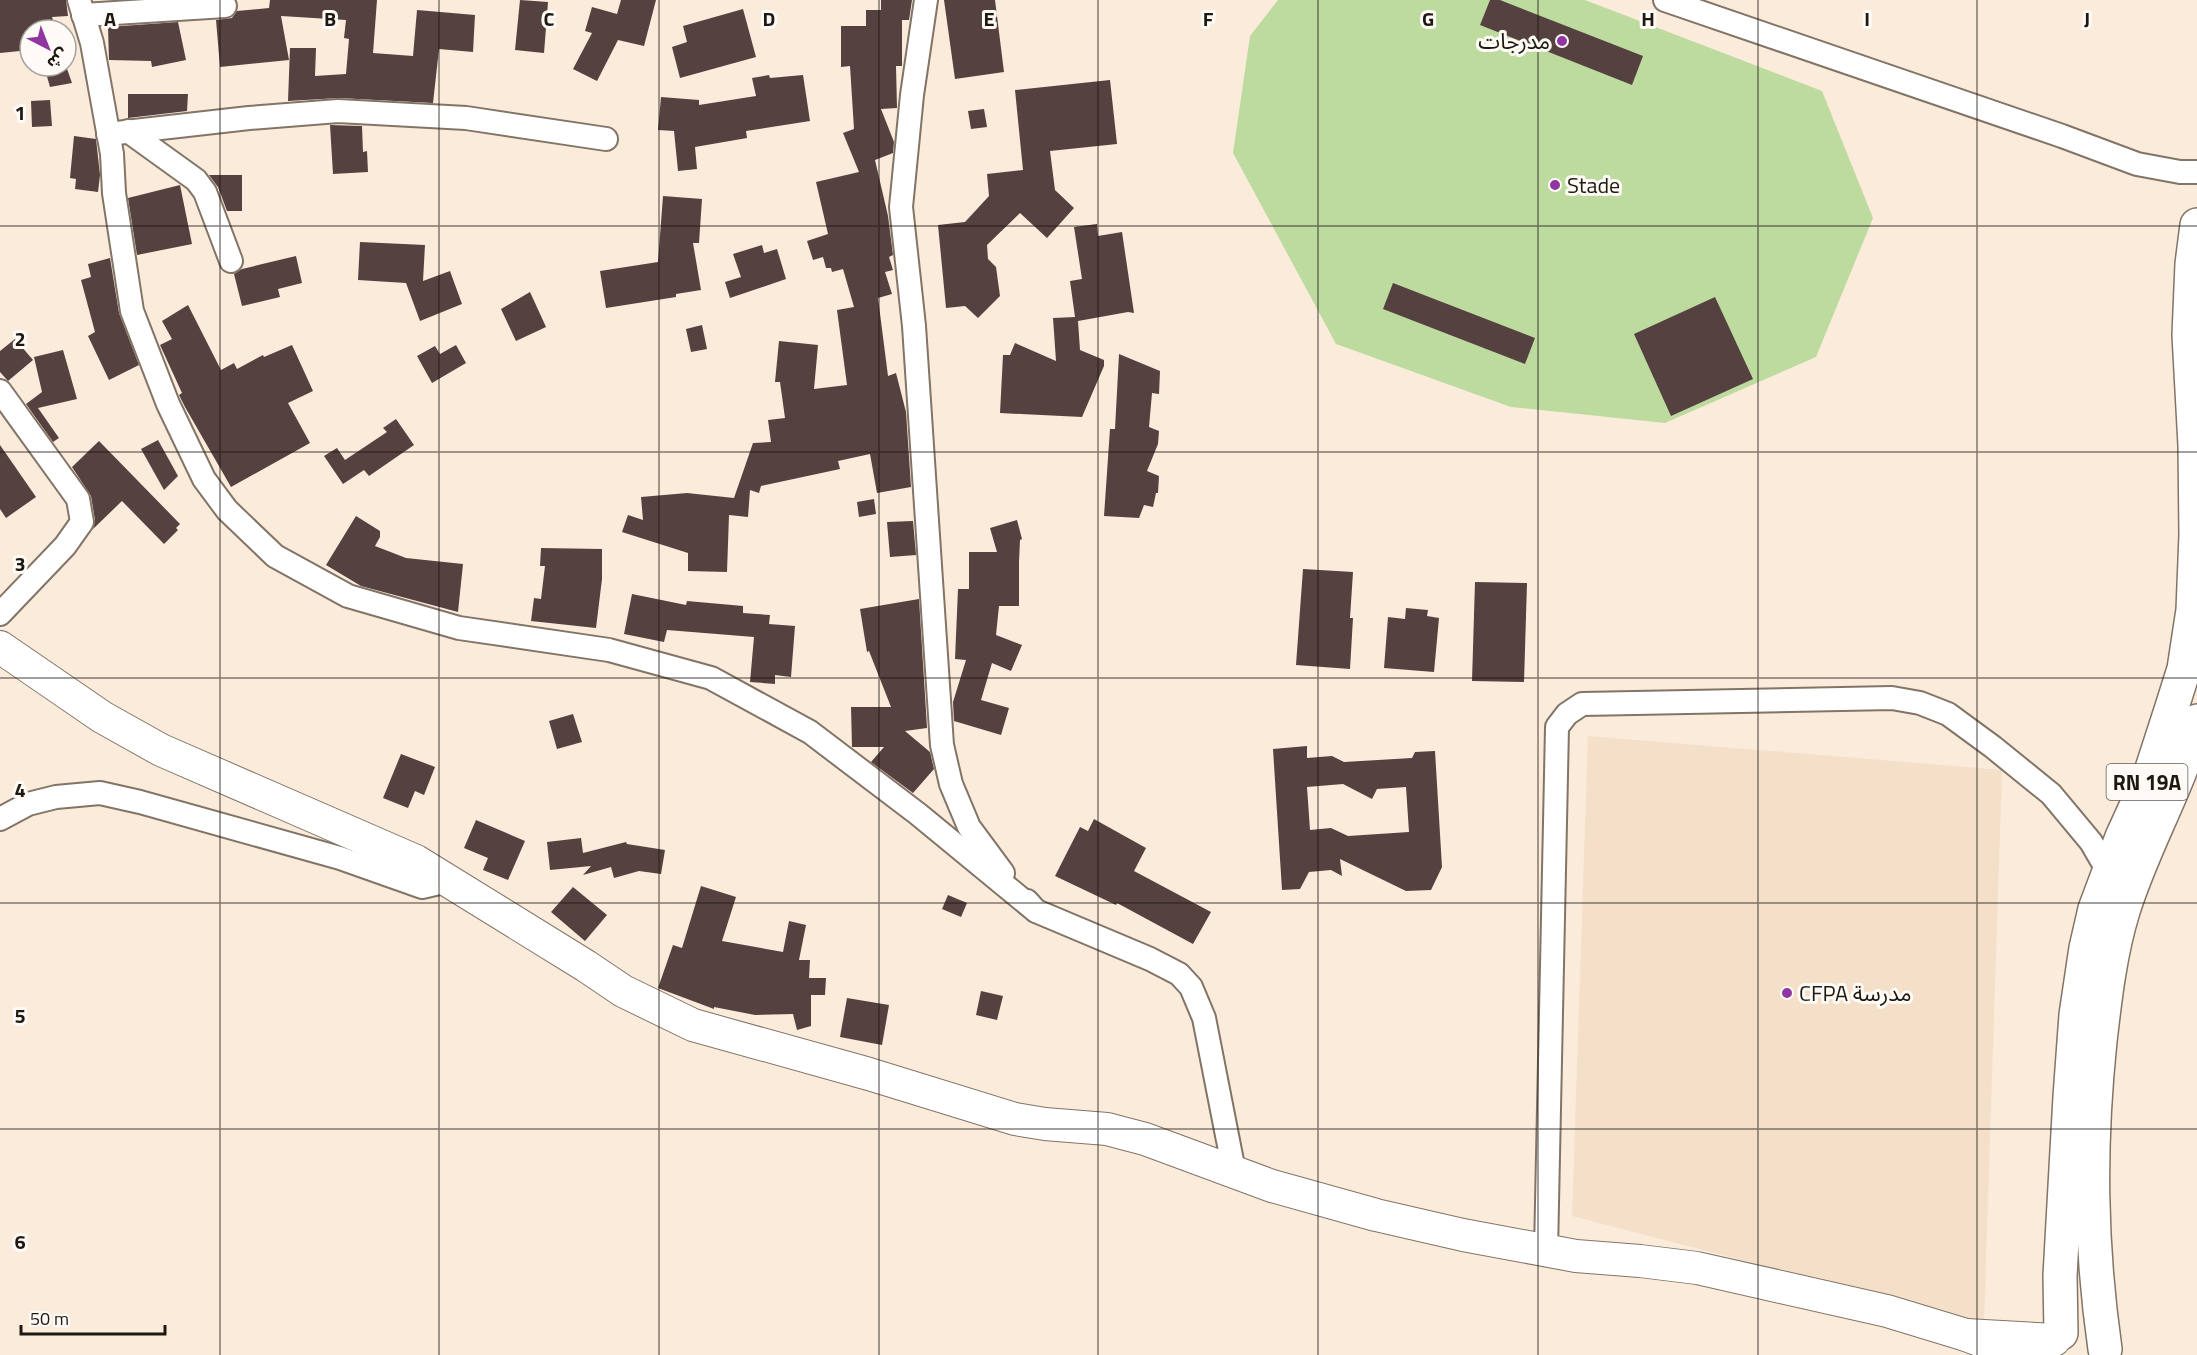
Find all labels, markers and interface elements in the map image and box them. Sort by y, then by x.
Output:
text: A [104,3,116,34]
text: B [324,3,336,34]
text: C [544,3,555,34]
text: D [763,3,775,34]
text: E [983,3,995,34]
text: F [1203,3,1214,34]
text: G [1422,3,1434,34]
text: H [1641,3,1655,34]
text: I [1864,3,1870,34]
text: J [2084,3,2090,34]
north arrow [18,18,78,78]
place label: مدرجات [1478,24,1550,58]
marker: مدرجات [1555,34,1569,48]
text: ش [42,43,74,75]
text: 1 [14,97,26,128]
place label: Stade [1567,168,1620,202]
marker: Stade [1548,178,1562,192]
text: 2 [14,323,26,354]
text: 3 [14,548,26,579]
road number: RN 19A [2106,764,2188,800]
text: 4 [14,774,26,805]
place label: CFPA مدرسة [1799,976,1911,1010]
marker: CFPA مدرسة [1780,986,1794,1000]
text: 5 [14,1000,26,1031]
text: 6 [14,1226,26,1257]
scale bar [21,1298,165,1336]
text: 50 m [30,1305,69,1332]

